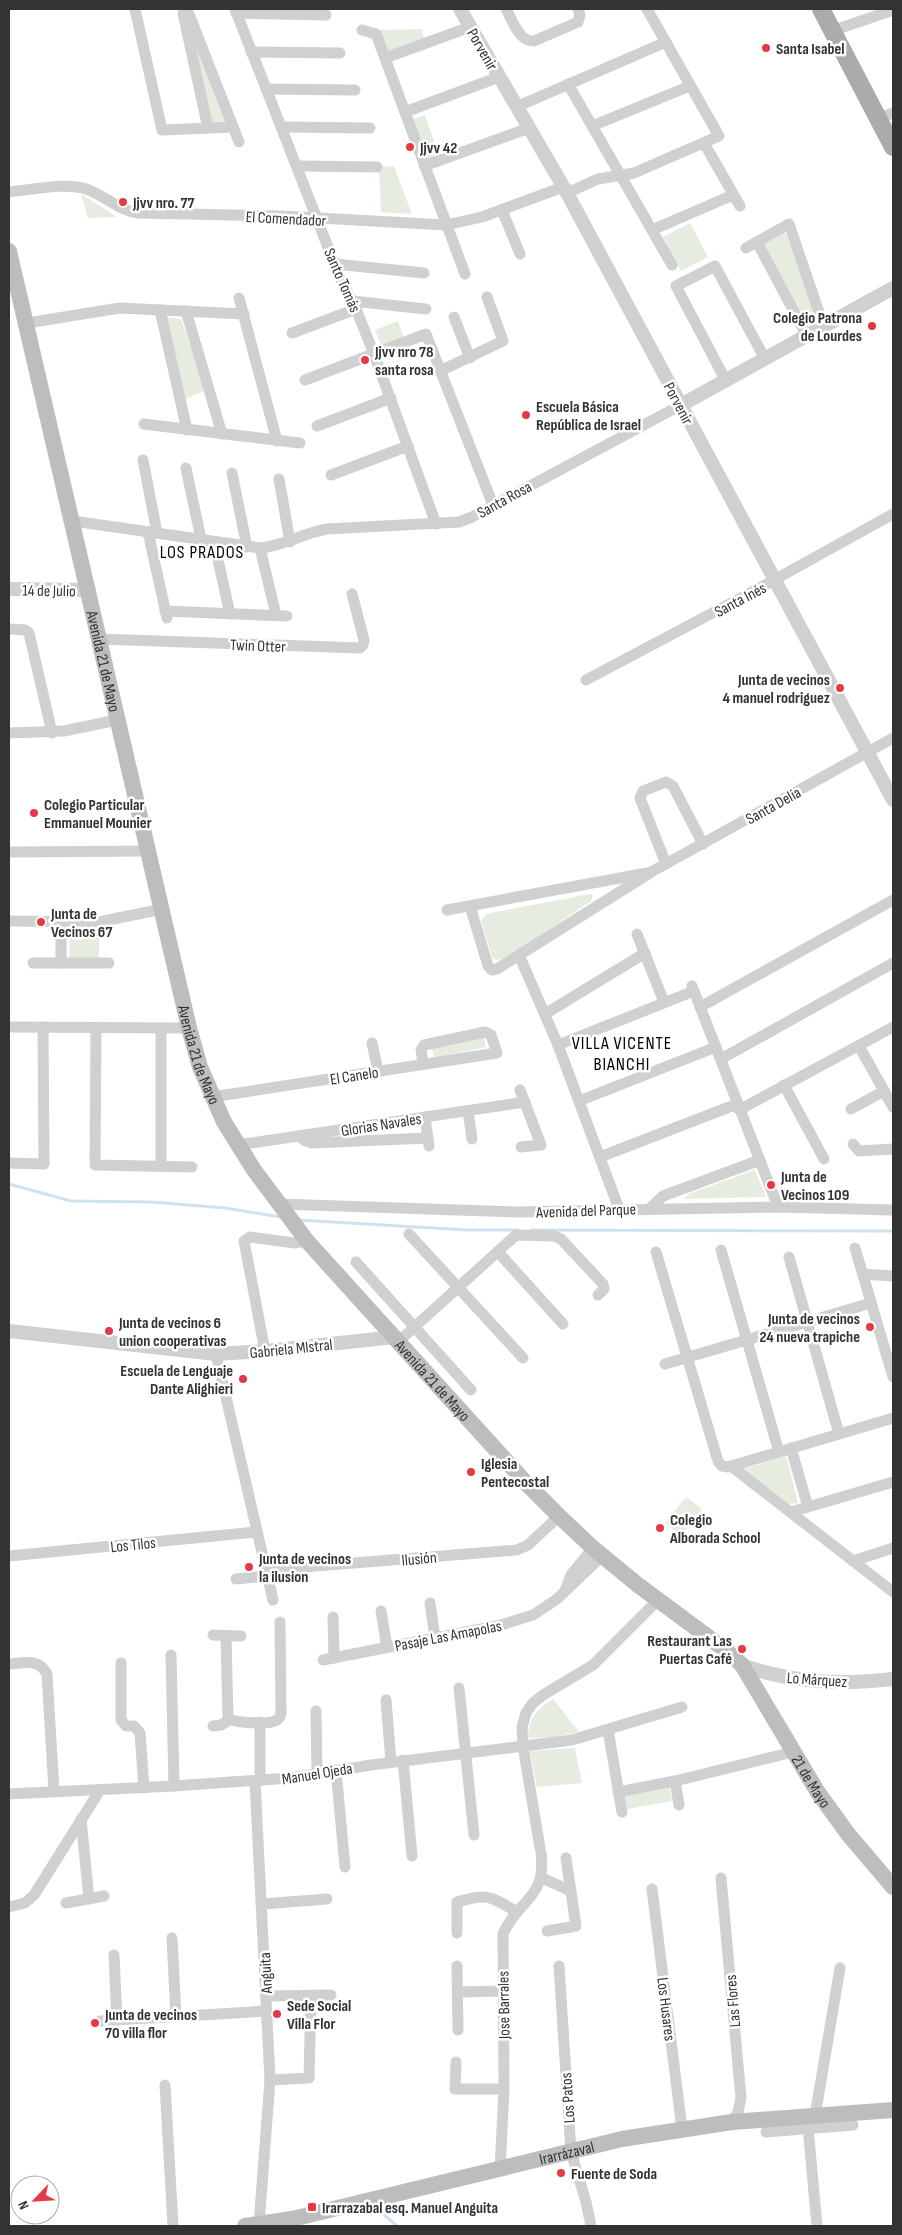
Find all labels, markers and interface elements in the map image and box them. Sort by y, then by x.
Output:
street label: Porvenir [462,26,501,74]
place label: Santa Isabel [776,40,845,59]
marker: Santa Isabel [760,42,772,54]
place label: Jjvv 42 [419,139,457,158]
marker: Jjvv 42 [404,141,416,153]
place label: Jjvv nro. 77 [132,194,195,213]
marker: Jjvv nro. 77 [117,196,129,208]
street label: El Comendador [245,208,327,231]
street label: Santo Tomás [319,246,364,316]
place label: Colegio Patrona de Lourdes [773,309,862,346]
marker: Colegio Patrona de Lourdes [866,320,878,332]
place label: Jjvv nro 78 santa rosa [374,343,434,380]
marker: Jjvv nro 78 santa rosa [359,354,371,366]
street label: Porvenir [659,379,697,428]
place label: Escuela Básica República de Israel [536,398,641,435]
marker: Escuela Básica República de Israel [520,409,532,421]
street label: Santa Rosa [474,478,535,523]
district label: LOS PRADOS [160,542,244,563]
street label: Santa Inés [712,579,770,622]
street label: 14 de Julio [22,582,76,601]
street label: Avenida 21 de Mayo [81,608,123,714]
street label: Twin Otter [230,636,286,657]
place label: Junta de vecinos 4 manuel rodriguez [723,671,830,708]
marker: Junta de vecinos 4 manuel rodriguez [834,682,846,694]
street label: Santa Delia [743,783,805,829]
place label: Colegio Particular Emmanuel Mounier [44,796,152,833]
marker: Colegio Particular Emmanuel Mounier [28,807,40,819]
place label: Junta de Vecinos 67 [50,905,112,942]
marker: Junta de Vecinos 67 [35,916,47,928]
street label: Avenida 21 de Mayo [173,1003,223,1108]
district label: VILLA VICENTE BIANCHI [572,1033,672,1075]
street label: El Canelo [329,1063,380,1090]
street label: Glorias Navales [340,1110,423,1141]
place label: Junta de Vecinos 109 [780,1168,849,1205]
marker: Junta de Vecinos 109 [765,1179,777,1191]
street label: Avenida del Parque [535,1200,636,1223]
place label: Junta de vecinos 24 nueva trapiche [759,1310,860,1347]
place label: Junta de vecinos 6 union cooperativas [118,1314,226,1351]
marker: Junta de vecinos 24 nueva trapiche [864,1321,876,1333]
marker: Junta de vecinos 6 union cooperativas [103,1325,115,1337]
street label: Gabriela MIstral [249,1336,334,1363]
street label: Avenida 21 de Mayo [390,1336,474,1426]
place label: Escuela de Lenguaje Dante Alighieri [120,1362,233,1399]
marker: Escuela de Lenguaje Dante Alighieri [237,1373,249,1385]
place label: Iglesia Pentecostal [481,1455,549,1492]
marker: Iglesia Pentecostal [465,1466,477,1478]
place label: Colegio Alborada School [669,1511,761,1548]
marker: Colegio Alborada School [654,1522,666,1534]
street label: Los Tilos [110,1534,157,1557]
street label: Ilusión [401,1549,437,1570]
place label: Junta de vecinos la ilusion [258,1550,351,1587]
marker: Junta de vecinos la ilusion [243,1561,255,1573]
street label: Pasaje Las Amapolas [393,1617,504,1656]
place label: Restaurant Las Puertas Café [647,1632,732,1669]
marker: Restaurant Las Puertas Café [736,1643,748,1655]
street label: Lo Márquez [786,1669,848,1692]
street label: 21 de Mayo [787,1752,834,1812]
street label: Manuel Ojeda [281,1760,354,1789]
street label: Anguita [256,1952,277,1995]
street label: Jose Barrales [494,1970,515,2040]
street label: Las Flores [722,1974,745,2028]
street label: Los Husares [652,1976,679,2042]
place label: Sede Social Villa Flor [287,1997,351,2034]
place label: Junta de vecinos 70 villa flor [104,2006,197,2043]
marker: Sede Social Villa Flor [271,2008,283,2020]
marker: Junta de vecinos 70 villa flor [89,2017,101,2029]
street label: Los Patos [557,2072,580,2124]
street label: Irarrázaval [538,2138,596,2170]
place label: Fuente de Soda [571,2165,657,2184]
marker: Fuente de Soda [555,2167,567,2179]
north arrow [10,2175,60,2225]
text: N [14,2198,33,2212]
place label: Irarrazabal esq. Manuel Anguita [322,2199,498,2218]
marker: Irarrazabal esq. Manuel Anguita [306,2201,318,2213]

